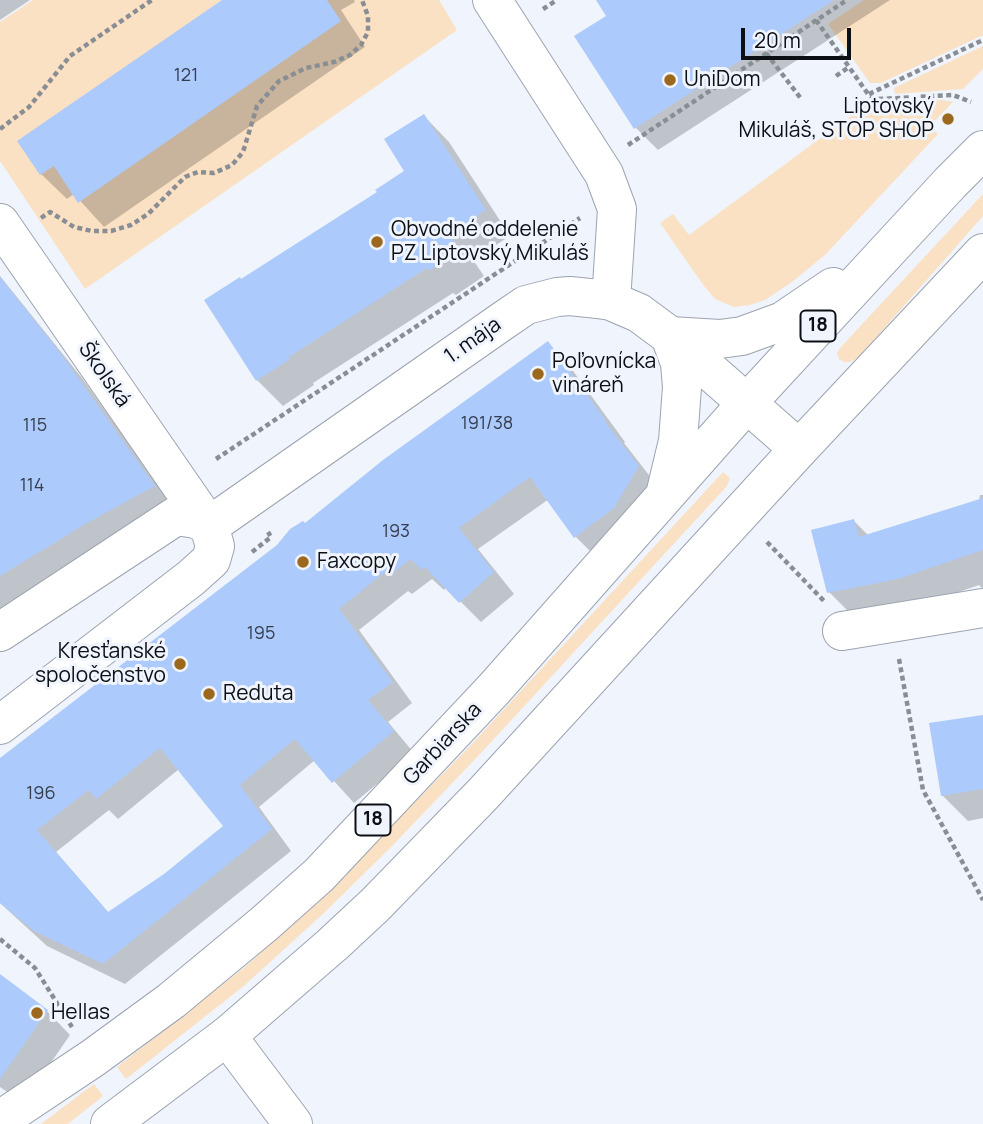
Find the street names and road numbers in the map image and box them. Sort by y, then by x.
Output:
road number: 18 [800,310,836,342]
street label: 1. mája [440,313,506,369]
street label: Školská [73,338,135,412]
street label: Garbiarska [399,698,487,790]
road number: 18 [356,804,390,835]

